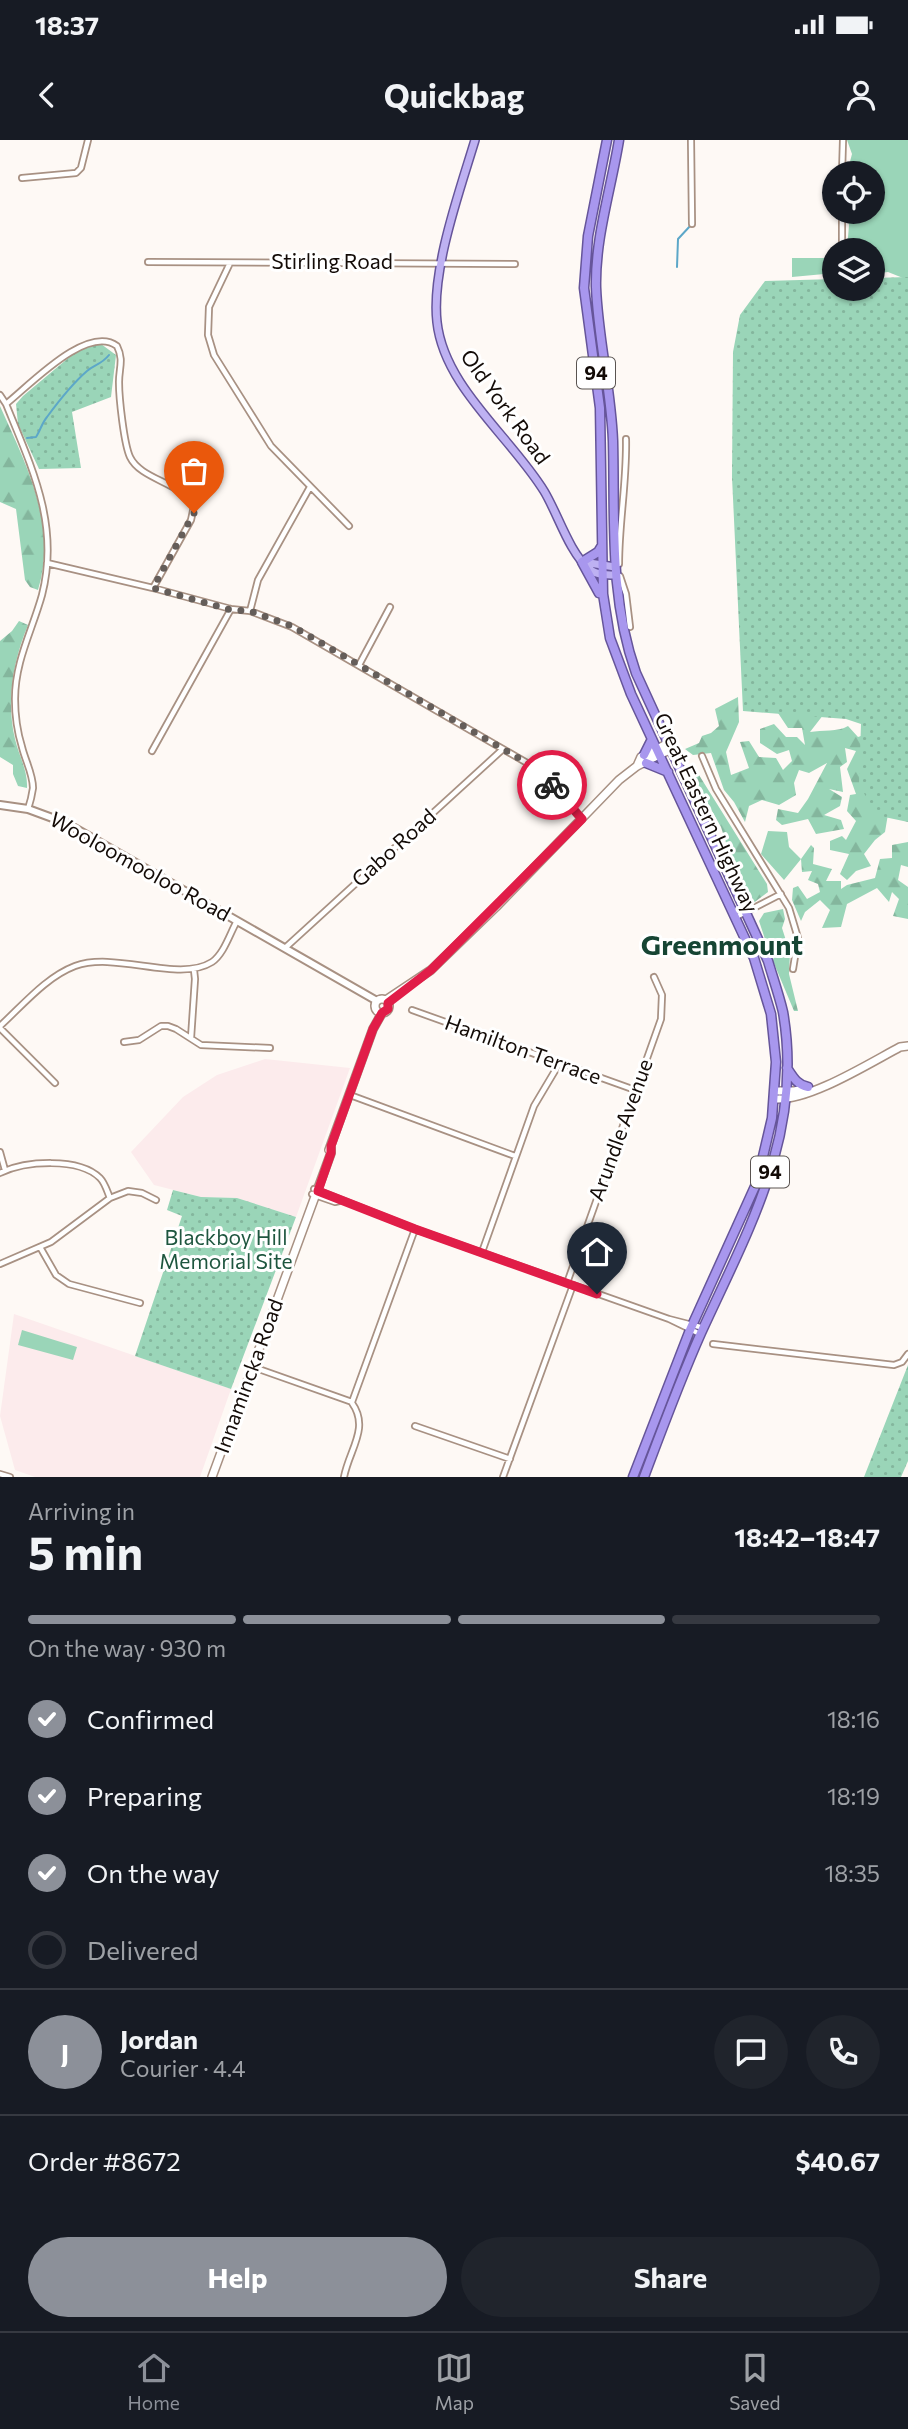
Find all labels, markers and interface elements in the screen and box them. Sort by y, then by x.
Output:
text: 18:37 [35,9,99,40]
text: Quickbag [384,75,524,115]
icon: back [28,76,66,114]
icon: person [842,76,880,114]
map controls [822,161,885,301]
button: locate [822,161,885,224]
button: layers [822,238,885,301]
street label: Stirling Road [271,248,393,273]
street label: Old York Road [456,344,556,468]
road number: 94 [577,358,615,388]
pin [164,441,224,513]
icon: bag [175,452,213,490]
street label: Great Eastern Highway [650,708,765,916]
courier [517,750,587,820]
icon: bike [533,766,571,804]
street label: Gabo Road [346,803,440,891]
street label: Wooloomooloo Road [46,806,235,926]
district label: Greenmount [641,927,803,961]
street label: Hamilton Terrace [442,1009,605,1089]
street label: Arundle Avenue [582,1055,657,1204]
road number: 94 [751,1156,789,1188]
pin [567,1222,627,1294]
park label: Blackboy Hill Memorial Site [159,1224,293,1273]
icon: home [578,1233,616,1271]
street label: Innamincka Road [208,1295,287,1456]
text: Arriving in [28,1497,135,1525]
text: 18:42–18:47 [734,1521,880,1552]
text: 5 min [28,1523,143,1579]
text: On the way · 930 m [28,1634,226,1662]
icon: check [28,1700,66,1738]
text: Confirmed [87,1703,214,1734]
text: 18:16 [827,1705,880,1733]
icon: check [28,1777,66,1815]
text: Preparing [87,1780,202,1811]
text: 18:19 [827,1782,880,1810]
icon: check [28,1854,66,1892]
text: On the way [87,1857,220,1888]
text: 18:35 [824,1859,880,1887]
text: Delivered [87,1934,198,1965]
button: chat [714,2015,788,2089]
button: phone [806,2015,880,2089]
text: Jordan [120,2023,198,2054]
text: J [61,2037,69,2068]
text: Courier · 4.4 [120,2054,246,2082]
text: Order #8672 [28,2145,181,2176]
text: $40.67 [796,2145,880,2176]
button: Help [28,2237,447,2317]
button: Share [461,2237,880,2317]
tab: Home [128,2349,180,2414]
tab: Map [435,2349,474,2414]
tab: Saved [729,2349,780,2414]

